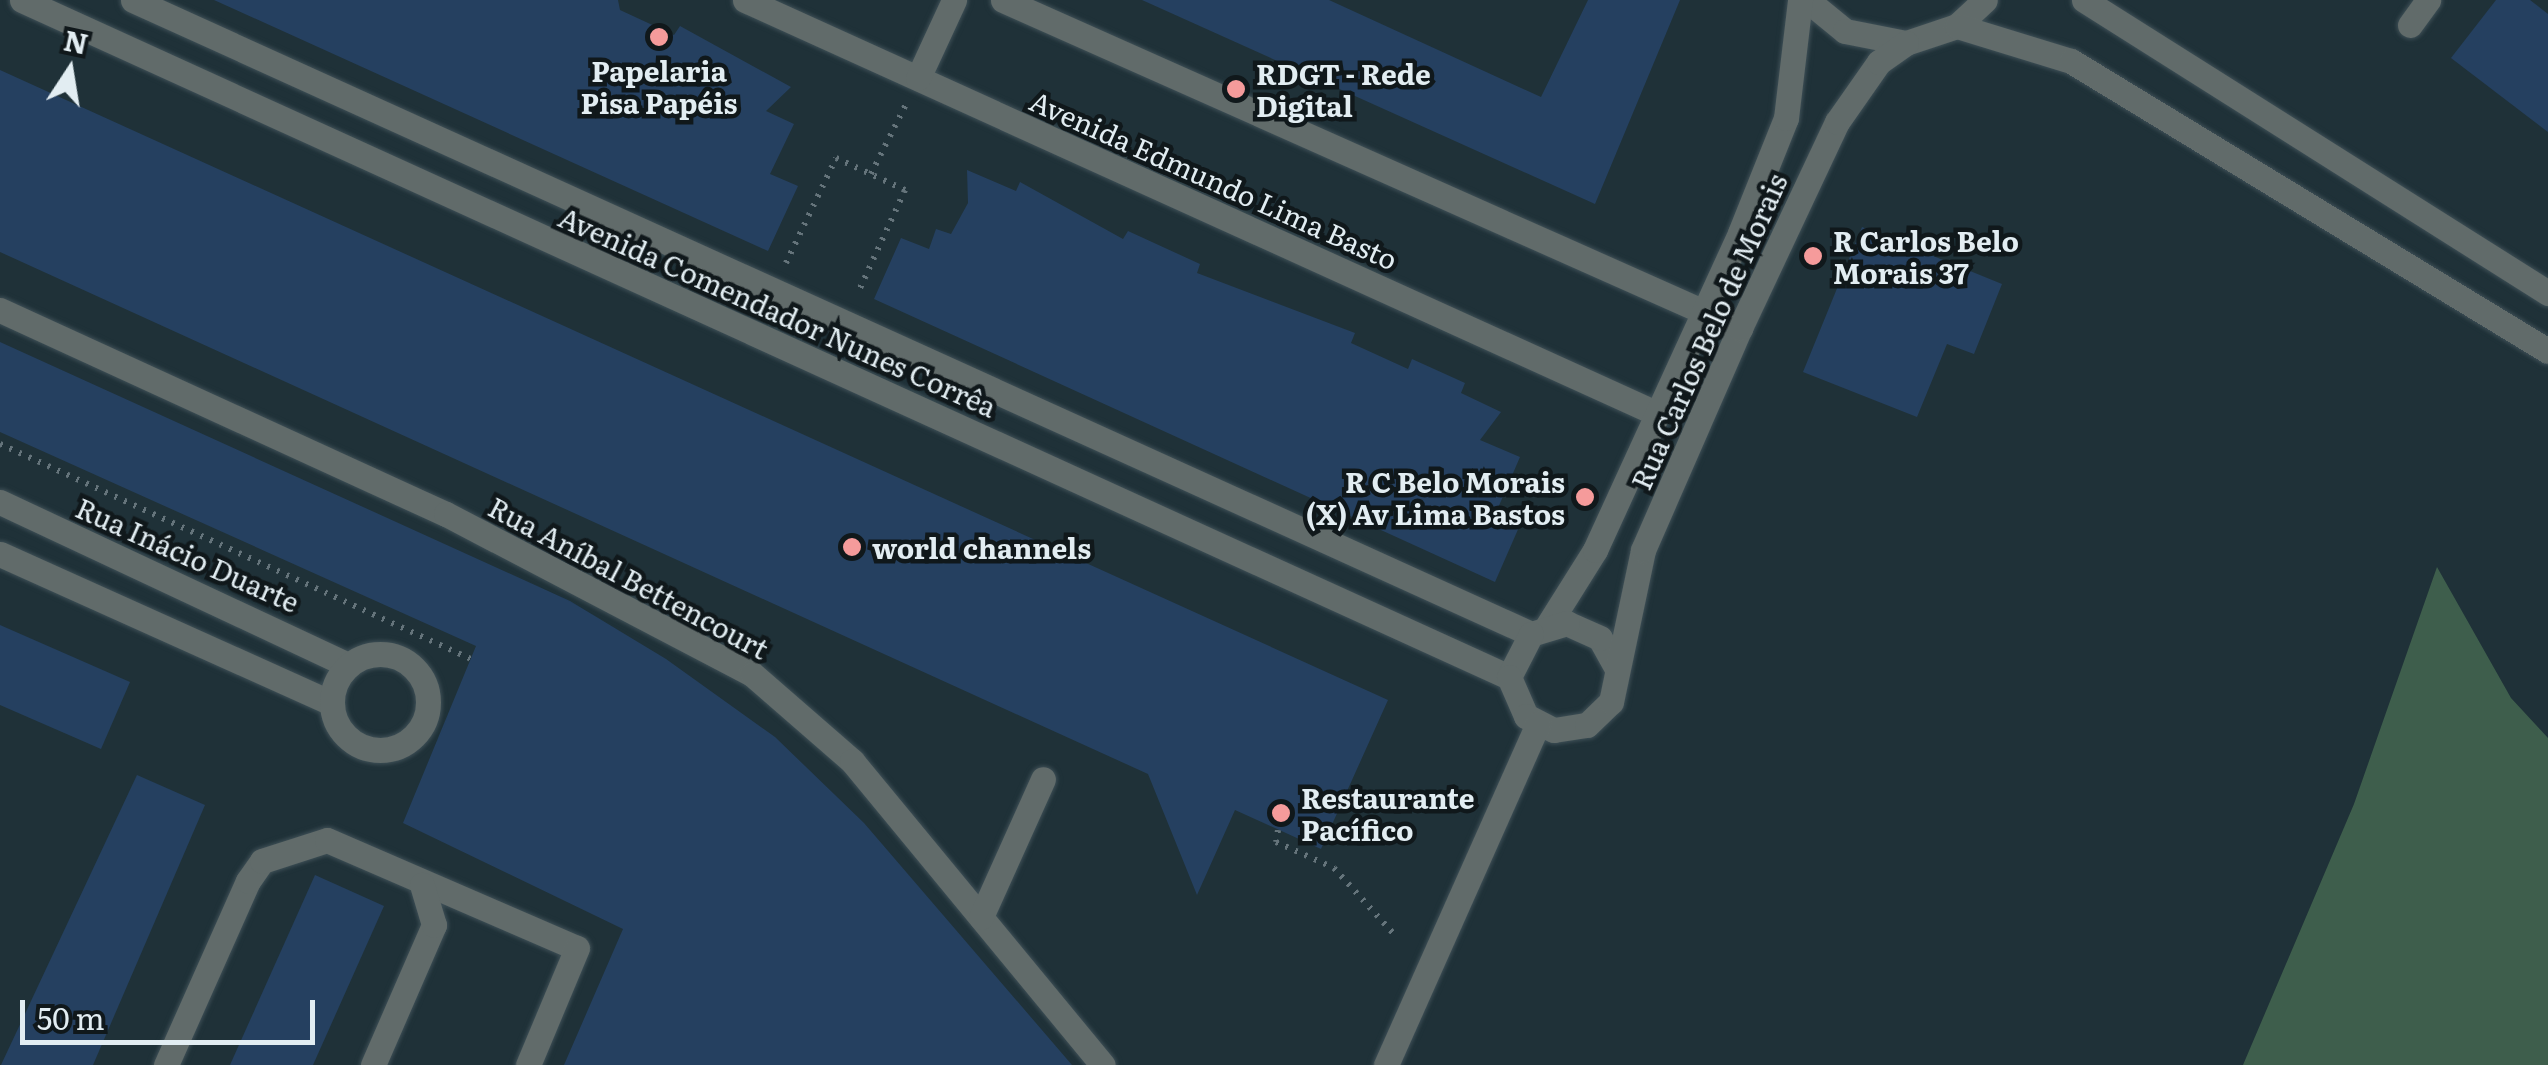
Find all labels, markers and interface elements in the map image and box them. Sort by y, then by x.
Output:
text: N [60,18,92,64]
north arrow [20,20,120,120]
marker: Papelaria Pisa Papéis [648,26,670,48]
place label: Papelaria Pisa Papéis [581,53,737,119]
place label: RDGT - Rede Digital [1256,56,1431,122]
marker: RDGT - Rede Digital [1225,78,1247,100]
street label: Avenida Edmundo Lima Basto [1025,83,1403,275]
street label: Rua Carlos Belo de Morais [1623,168,1793,494]
street label: Avenida Comendador Nunes Corrêa [554,199,1002,423]
place label: R Carlos Belo Morais 37 [1833,223,2019,289]
marker: R Carlos Belo Morais 37 [1802,245,1824,267]
place label: R C Belo Morais (X) Av Lima Bastos [1306,464,1565,530]
marker: R C Belo Morais (X) Av Lima Bastos [1574,486,1596,508]
street label: Rua Aníbal Bettencourt [483,489,775,665]
street label: Rua Inácio Duarte [71,490,305,618]
place label: world channels [872,530,1091,564]
marker: world channels [841,536,863,558]
place label: Restaurante Pacífico [1301,780,1475,846]
marker: Restaurante Pacífico [1270,802,1292,824]
scale bar [25,980,320,1042]
text: 50 m [37,995,105,1039]

